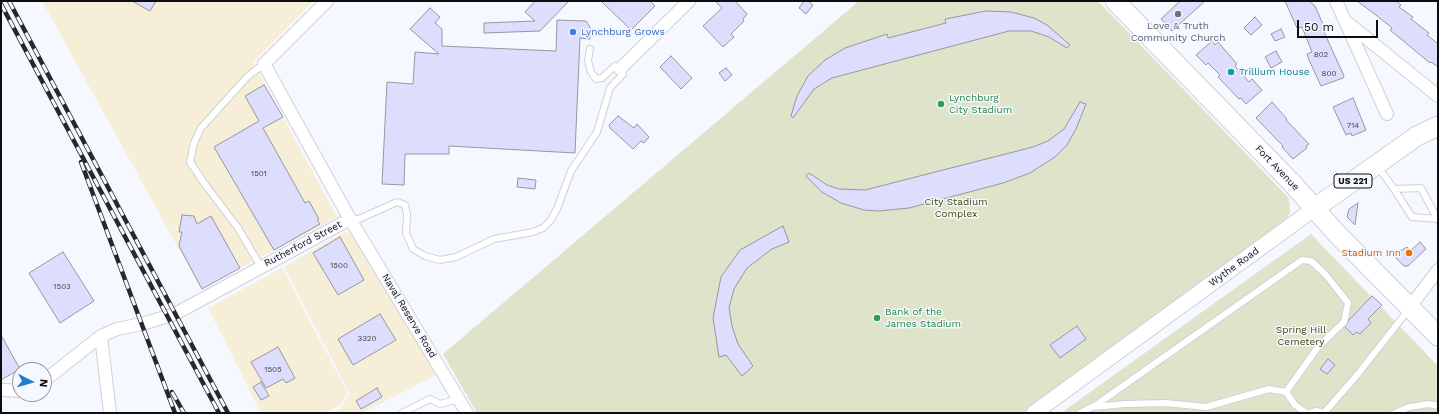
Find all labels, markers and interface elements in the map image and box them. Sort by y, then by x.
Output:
marker: Love & Truth Community Church [1173,9,1183,19]
scale bar [1299,12,1380,38]
place label: Love & Truth Community Church [1131,20,1225,44]
text: 50 m [1304,20,1334,34]
place label: Lynchburg Grows [581,26,665,38]
marker: Lynchburg Grows [568,27,578,37]
house number: 802 [1314,50,1328,60]
place label: Trillium House [1239,66,1309,78]
marker: Trillium House [1226,67,1236,77]
house number: 800 [1322,69,1336,79]
place label: Lynchburg City Stadium [949,92,1012,116]
marker: Lynchburg City Stadium [936,99,946,109]
house number: 714 [1347,121,1359,131]
street label: Fort Avenue [1252,143,1302,193]
house number: 1501 [251,169,267,179]
road number: US 221 [1334,174,1372,188]
park label: City Stadium Complex [924,196,988,220]
street label: Rutherford Street [262,218,344,270]
street label: Wythe Road [1207,245,1261,289]
place label: Stadium Inn [1341,247,1401,259]
marker: Stadium Inn [1404,248,1414,258]
house number: 1500 [330,261,348,271]
street label: Naval Reserve Road [379,272,439,360]
house number: 1503 [53,282,71,292]
place label: Bank of the James Stadium [885,306,961,330]
marker: Bank of the James Stadium [872,313,882,323]
park label: Spring Hill Cemetery [1276,324,1326,348]
house number: 3320 [358,334,376,344]
north arrow [12,362,52,402]
house number: 1505 [264,365,282,375]
text: N [37,378,50,388]

